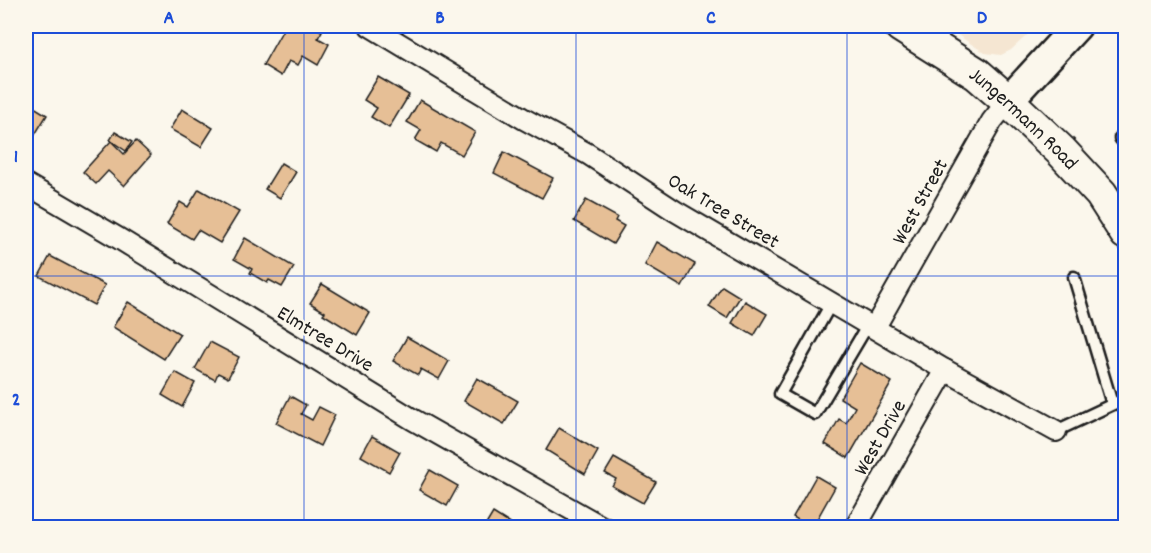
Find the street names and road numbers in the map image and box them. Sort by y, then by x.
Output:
street label: Jungermann Road [962,61,1084,178]
street label: West Street [886,154,958,251]
street label: Oak Tree Street [661,167,784,258]
street label: Elmtree Drive [270,300,379,381]
street label: West Drive [848,395,915,482]

